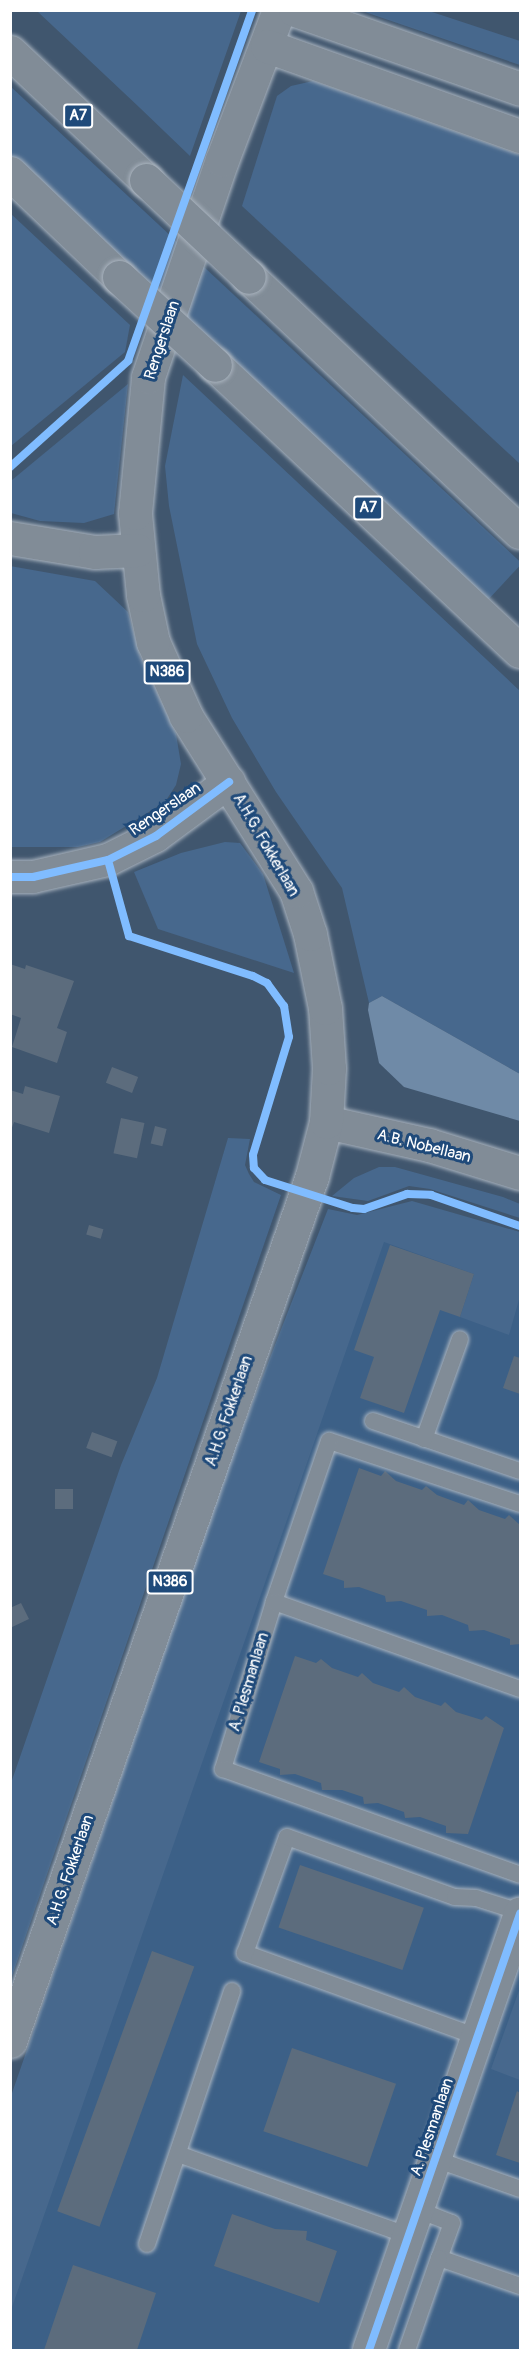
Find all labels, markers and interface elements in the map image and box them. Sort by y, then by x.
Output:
road number: A7 [63,104,93,128]
street label: Rengerslaan [140,298,184,382]
road number: A7 [353,496,383,520]
road number: N386 [143,660,191,684]
street label: Rengerslaan [126,778,204,840]
street label: A.H.G. Fokkerlaan [229,790,303,900]
street label: A.B. Nobellaan [375,1125,473,1167]
street label: A.H.G. Fokkerlaan [201,1353,257,1469]
road number: N386 [146,1570,194,1594]
street label: A. Plesmanlaan [225,1630,273,1734]
street label: A.H.G. Fokkerlaan [42,1812,98,1928]
street label: A. Plesmanlaan [406,2075,458,2179]

